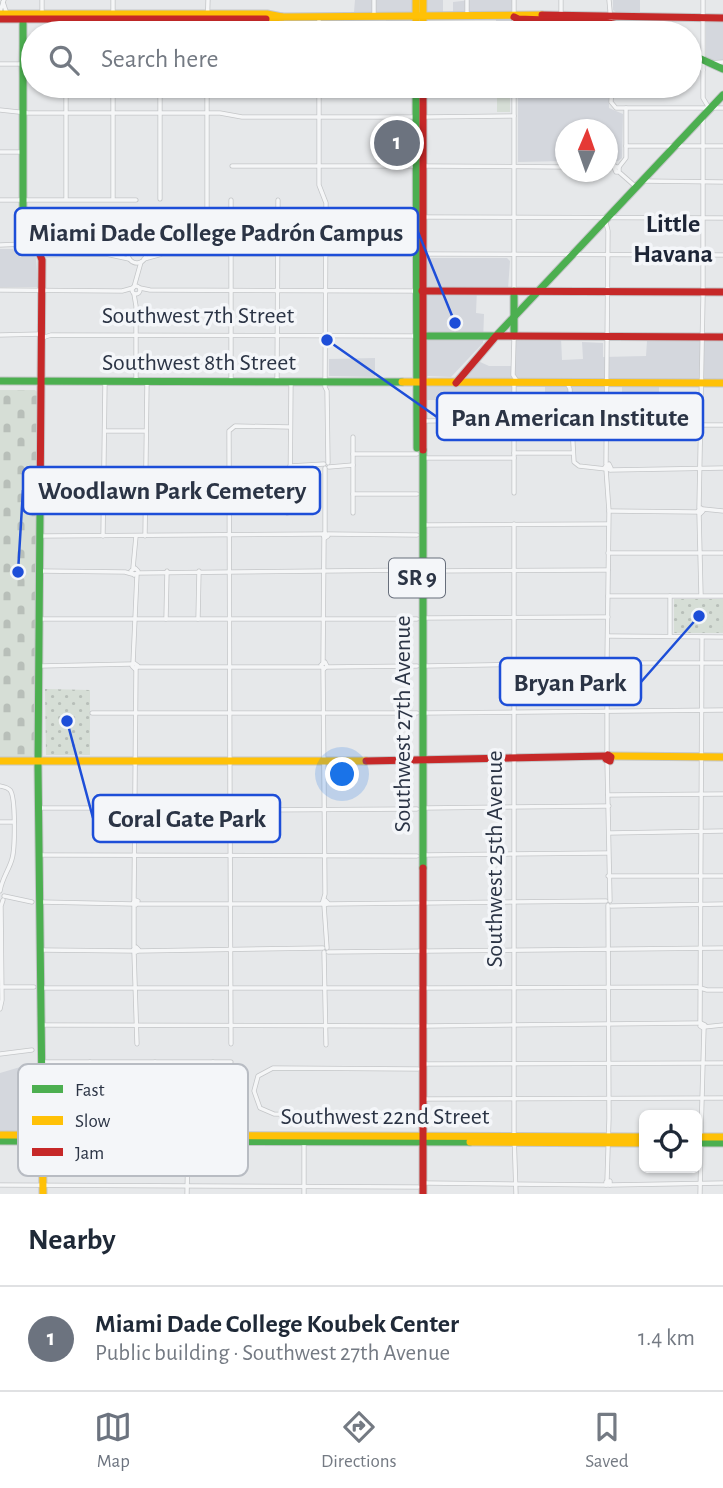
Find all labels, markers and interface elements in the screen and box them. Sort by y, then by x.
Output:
search box [21,21,702,98]
icon: search [45,41,83,79]
text: Search here [101,46,219,72]
pin: 1 [374,117,420,169]
north arrow [555,119,618,182]
callout: Miami Dade College Padrón Campus [15,208,418,255]
district label: Little Havana [633,211,713,267]
text: Miami Dade College Padrón Campus [29,220,403,246]
street label: Southwest 7th Street [102,304,295,328]
street label: Southwest 8th Street [102,351,296,375]
callout: Pan American Institute [437,393,703,440]
text: Pan American Institute [451,405,689,431]
callout: Woodlawn Park Cemetery [23,467,320,514]
text: Woodlawn Park Cemetery [38,478,307,504]
road number: SR 9 [389,558,445,598]
street label: Southwest 27th Avenue [391,616,415,832]
callout: Bryan Park [500,658,641,705]
text: Bryan Park [513,670,627,696]
street label: Southwest 25th Avenue [483,751,507,967]
your location [325,757,359,791]
callout: Coral Gate Park [93,795,280,842]
text: Coral Gate Park [108,806,266,832]
legend [18,1064,248,1176]
text: Fast [75,1081,105,1100]
street label: Southwest 22nd Street [280,1105,490,1129]
map controls [639,1110,702,1173]
button: locate [639,1110,702,1173]
text: Slow [75,1112,111,1131]
text: Jam [75,1144,104,1163]
text: Nearby [28,1225,116,1255]
text: Miami Dade College Koubek Center [95,1311,459,1337]
text: 1 [47,1327,55,1350]
text: 1.4 km [638,1327,695,1350]
text: Public building · Southwest 27th Avenue [95,1342,450,1365]
tab: Map [94,1408,132,1473]
tab: Directions [321,1408,397,1473]
tab: Saved [585,1408,629,1473]

